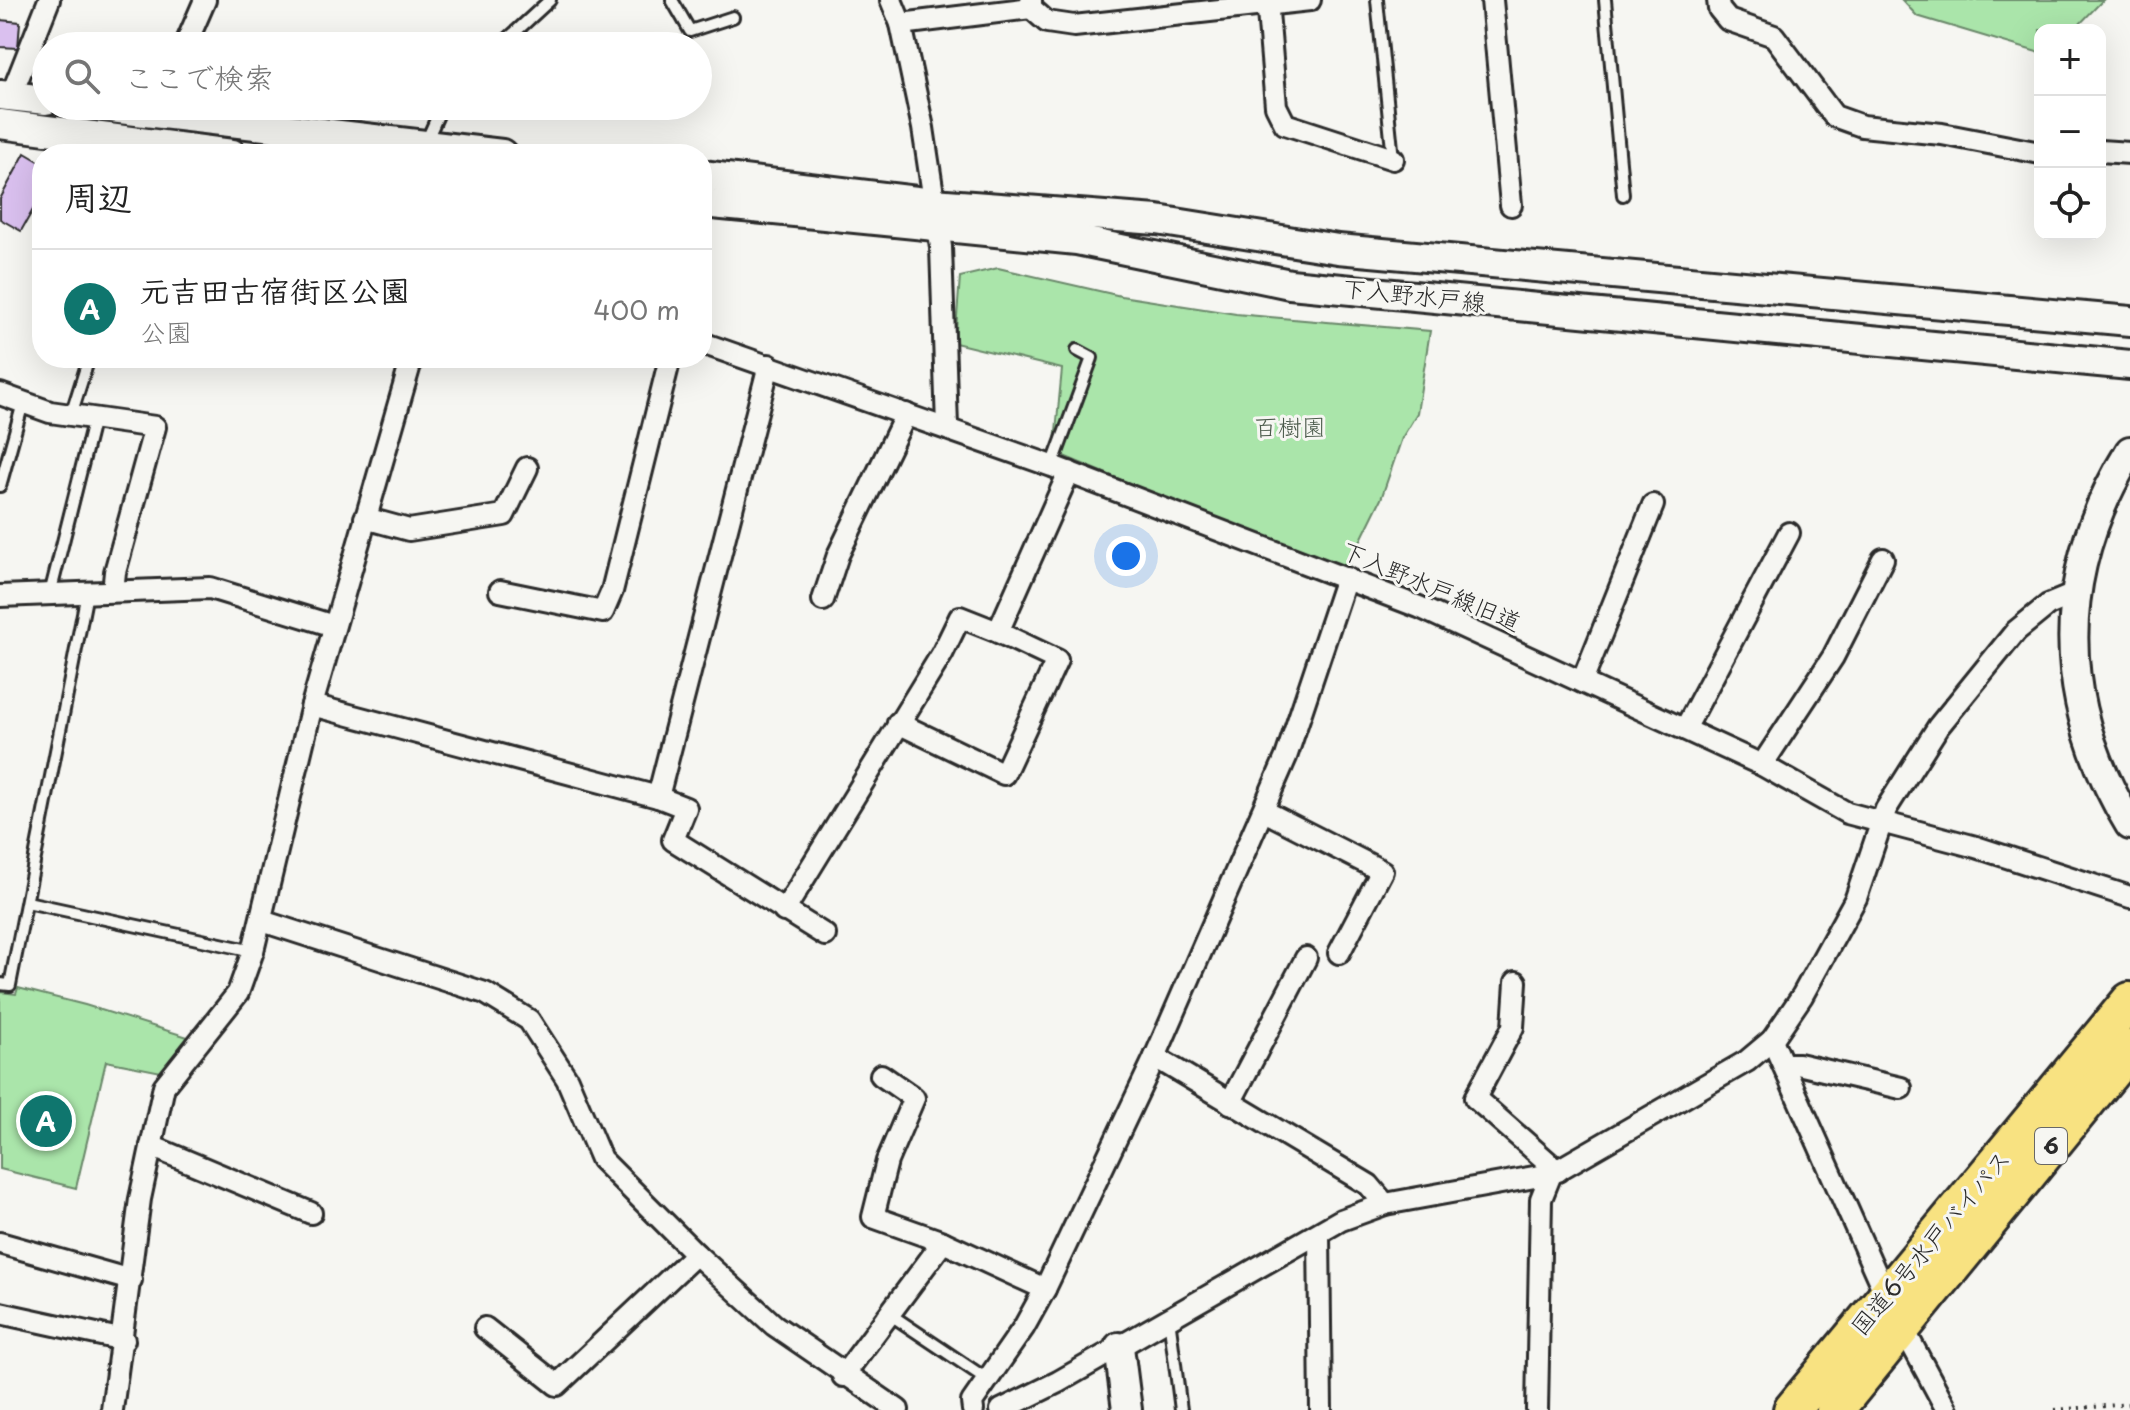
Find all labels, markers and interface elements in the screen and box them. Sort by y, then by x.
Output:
map controls [2034,24,2106,240]
button: + [2034,24,2106,96]
search box [32,32,712,120]
icon: search [60,54,104,98]
text: ここで検索 [124,54,274,99]
button: − [2034,96,2106,168]
button: locate [2034,168,2106,240]
text: 周辺 [64,170,132,222]
text: 元吉田古宿街区公園 [140,267,410,312]
street label: 下入野水戸線 [1341,269,1488,319]
text: A [80,290,100,329]
text: 400 m [593,290,680,329]
text: 公園 [140,312,192,351]
park label: 百樹園 [1254,408,1326,444]
street label: 下入野水戸線旧道 [1336,531,1527,639]
your location [1106,536,1146,576]
pin: A [20,1091,72,1151]
road number: 6 [2035,1128,2067,1164]
street label: 国道6号水戸バイパス [1841,1141,2018,1342]

